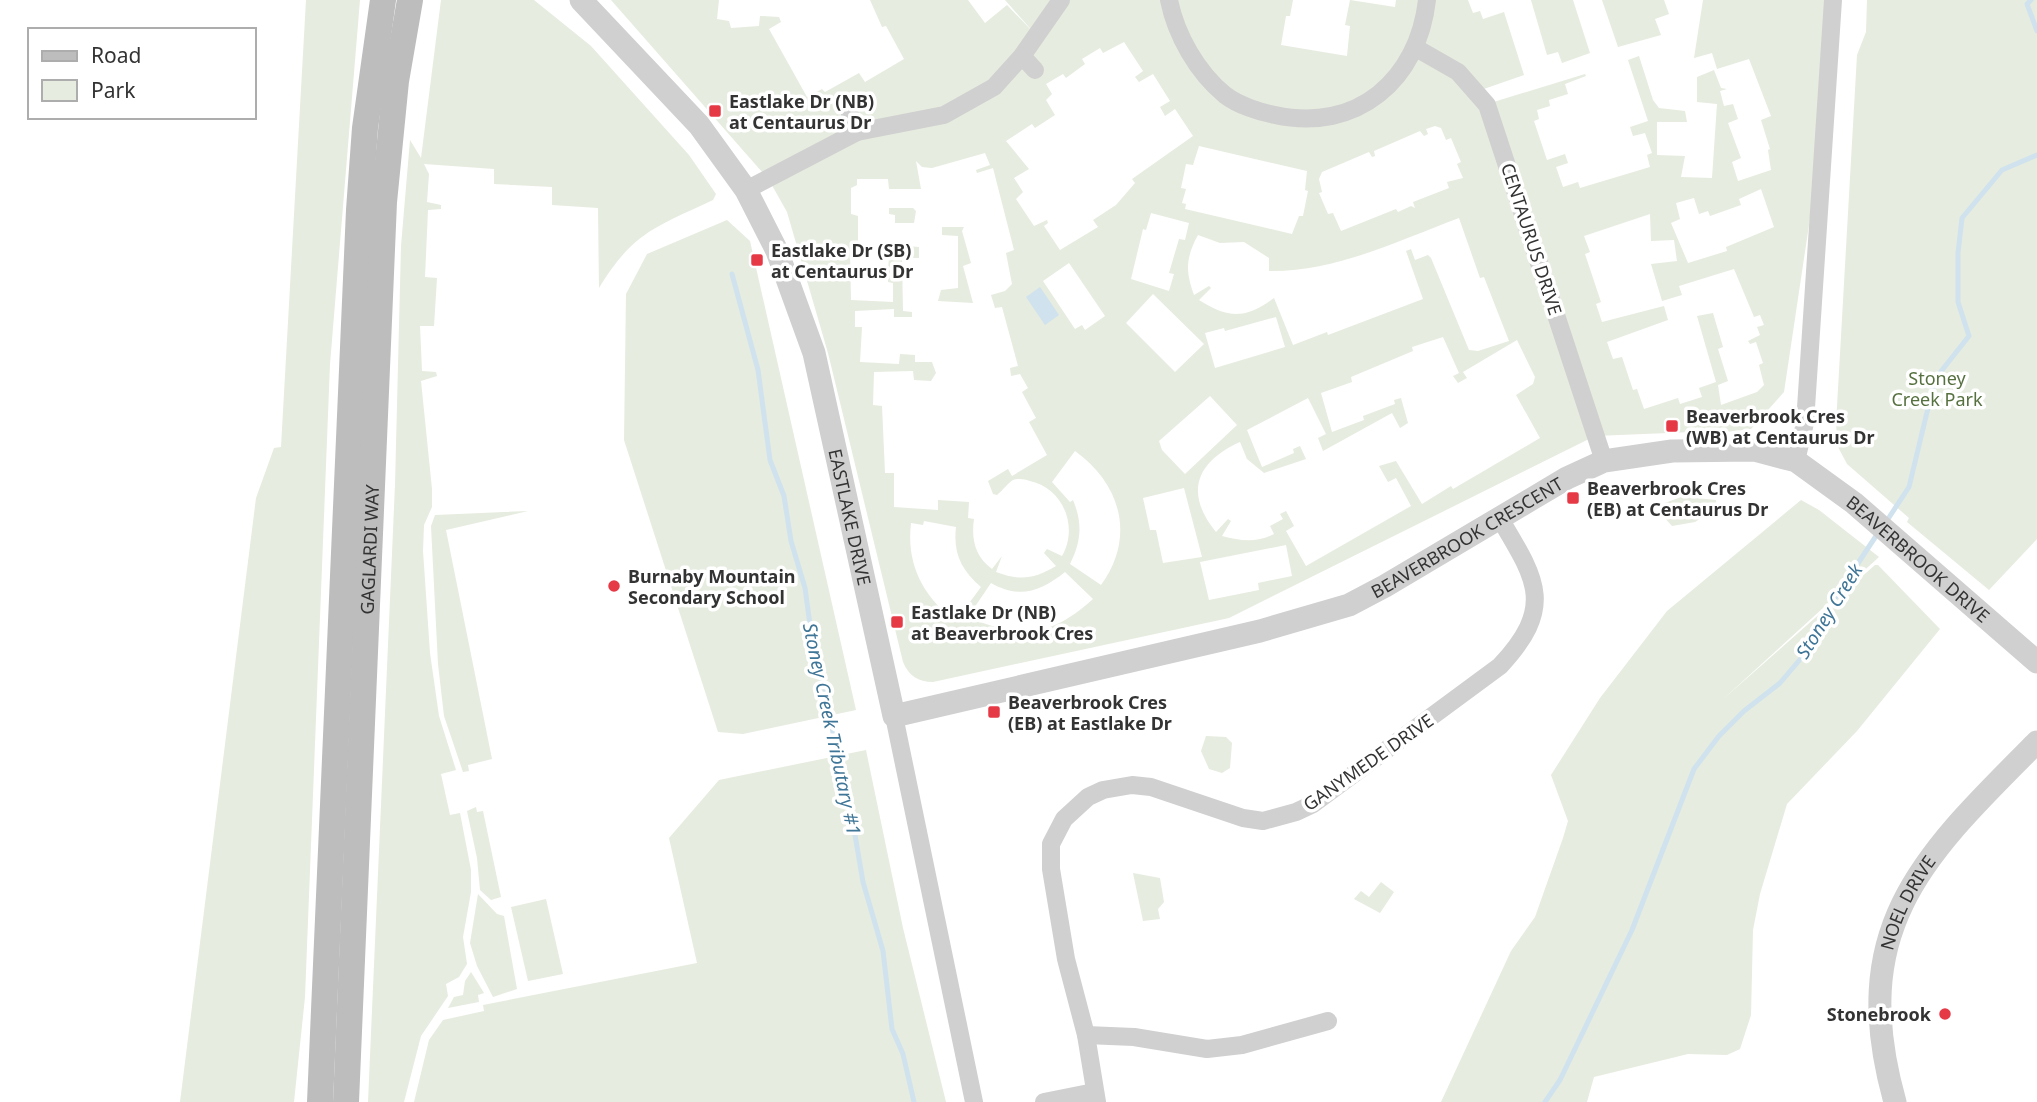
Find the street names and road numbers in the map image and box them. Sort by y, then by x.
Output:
street label: CENTAURUS DRIVE [1496,160,1568,318]
street label: EASTLAKE DRIVE [823,446,877,588]
street label: BEAVERBROOK CRESCENT [1367,471,1567,603]
street label: GAGLARDI WAY [355,483,384,615]
street label: BEAVERBROOK DRIVE [1842,490,1995,628]
street label: GANYMEDE DRIVE [1298,708,1438,816]
street label: NOEL DRIVE [1874,850,1941,953]

